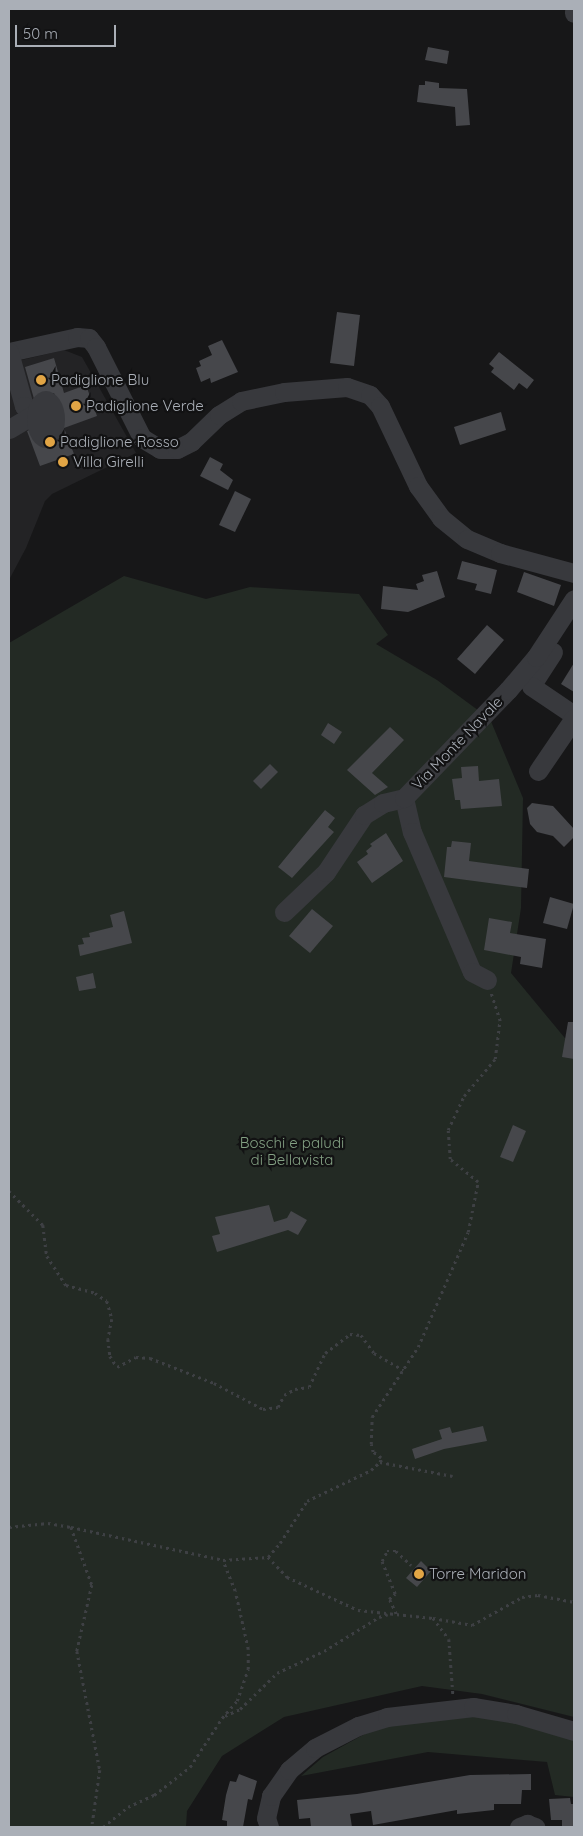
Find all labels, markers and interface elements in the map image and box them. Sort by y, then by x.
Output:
scale bar [18,15,119,47]
text: 50 m [23,24,58,43]
place label: Padiglione Blu [51,371,149,389]
marker: Padiglione Blu [35,374,47,386]
place label: Padiglione Verde [86,397,204,415]
marker: Padiglione Verde [70,400,82,412]
place label: Padiglione Rosso [60,433,179,451]
marker: Padiglione Rosso [44,436,56,448]
place label: Villa Girelli [73,453,144,471]
marker: Villa Girelli [57,456,69,468]
street label: Via Monte Navale [408,693,506,793]
park label: Boschi e paludi di Bellavista [240,1133,344,1168]
place label: Torre Maridon [429,1565,526,1583]
marker: Torre Maridon [413,1568,425,1580]

